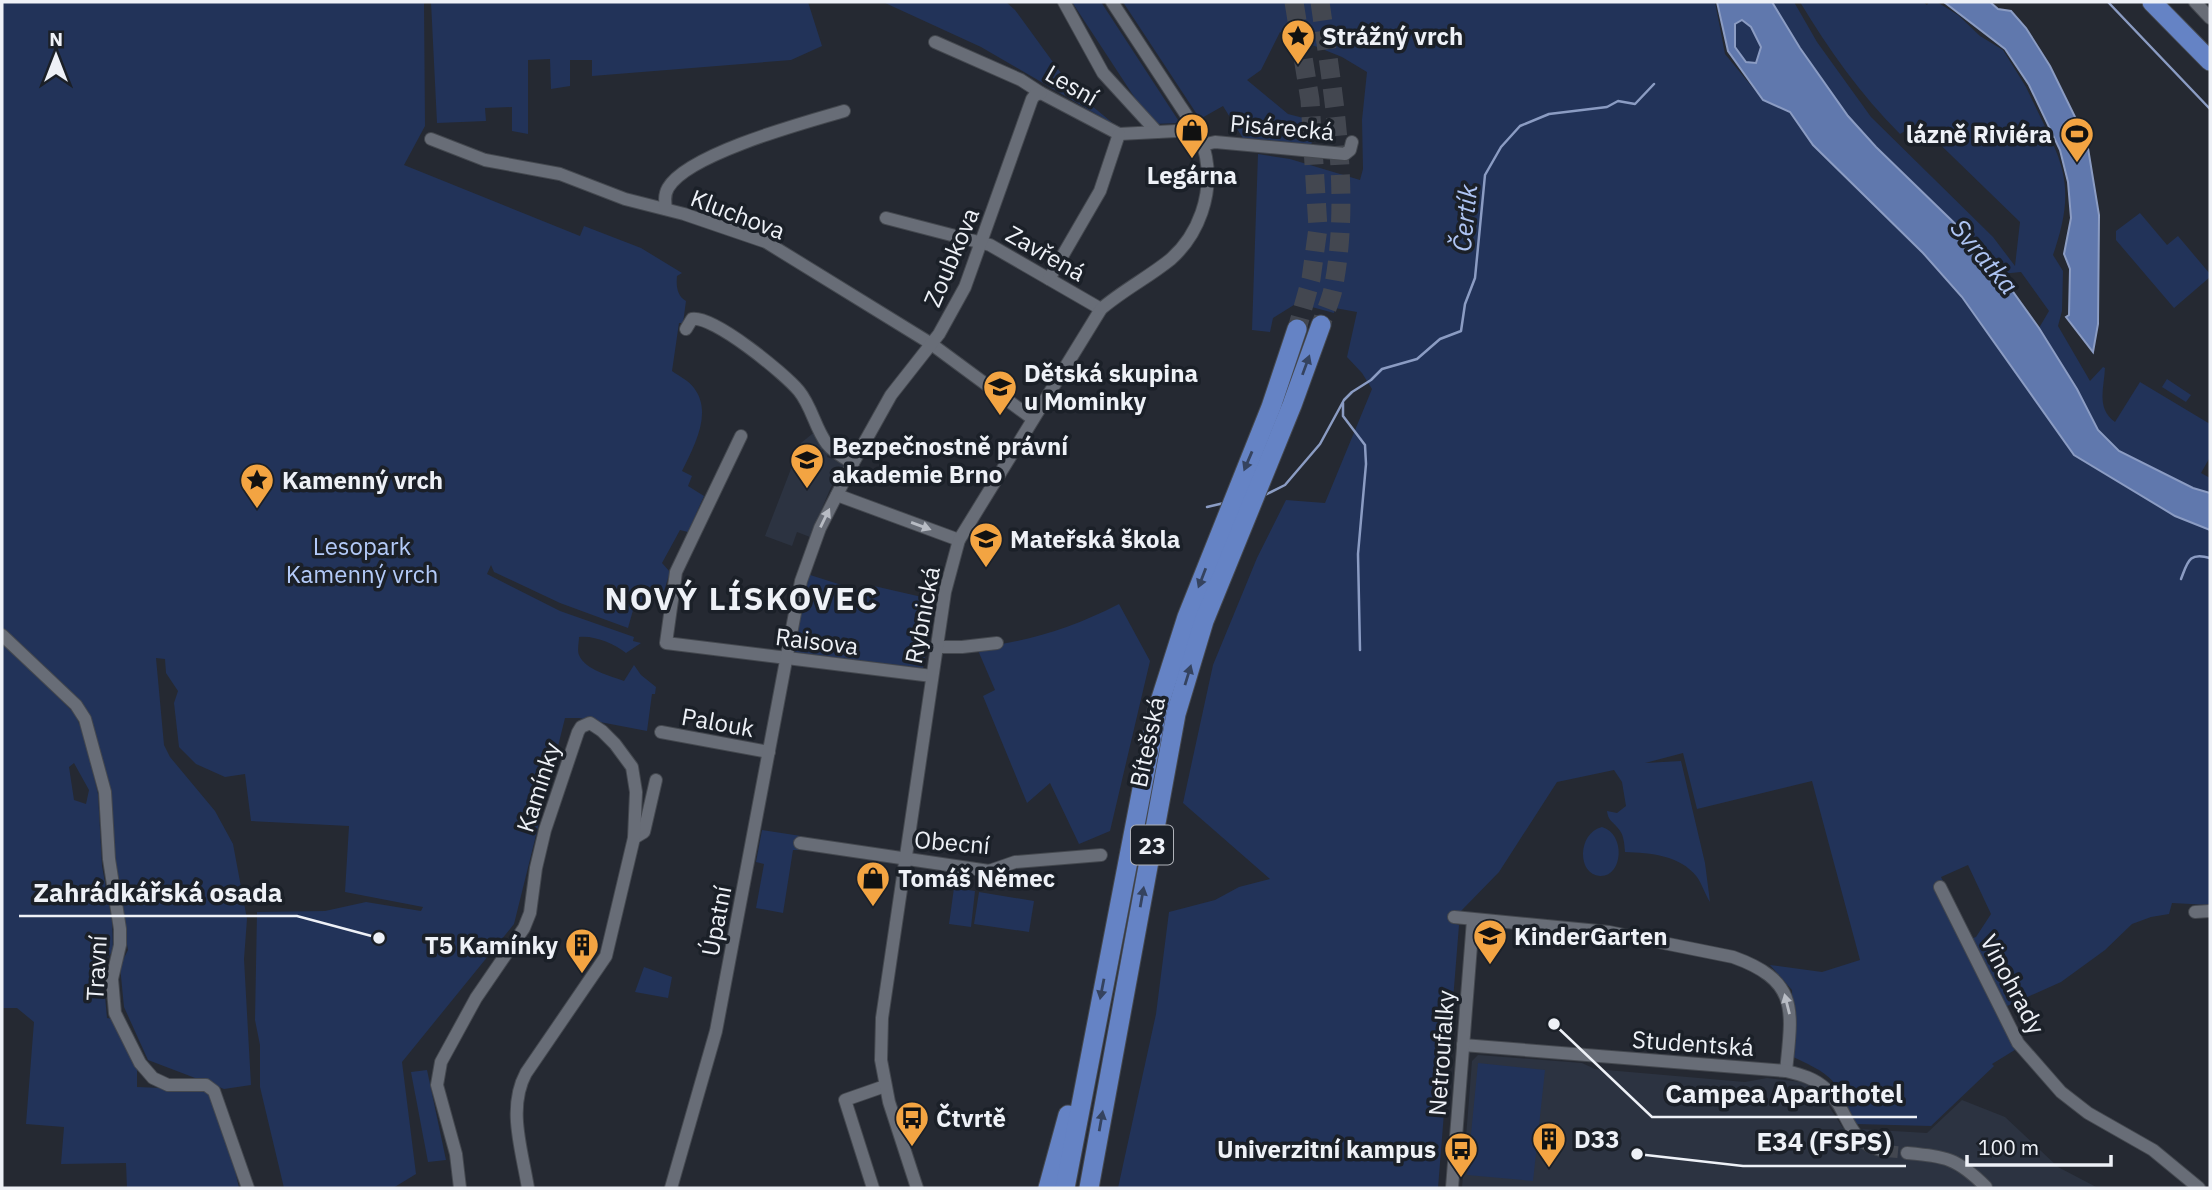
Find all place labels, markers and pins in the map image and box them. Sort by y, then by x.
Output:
place icon: Strážný vrch [1279,17,1317,66]
place label: Strážný vrch [1322,20,1463,52]
shop icon: Legárna [1173,111,1211,160]
sports icon: lázně Riviéra [2058,115,2096,164]
place label: lázně Riviéra [1906,118,2052,150]
place label: Legárna [1147,159,1237,191]
place label: Dětská skupina u Mominky [1024,357,1198,417]
school or university icon: Dětská skupina u Mominky [981,368,1019,417]
place label: Bezpečnostně právní akademie Brno [832,430,1069,490]
school or university icon: Bezpečnostně právní akademie Brno [788,441,826,490]
place icon: Kamenný vrch [238,461,276,510]
place label: Kamenný vrch [282,464,443,496]
school or university icon: Mateřská škola [967,520,1005,569]
place label: Mateřská škola [1010,523,1180,555]
shop icon: Tomáš Němec [854,859,892,908]
place label: Tomáš Němec [898,862,1055,894]
callout: Zahrádkářská osada [19,869,297,916]
school or university icon: KinderGarten [1471,917,1509,966]
place label: KinderGarten [1514,920,1667,952]
building icon: T5 Kamínky [563,926,601,975]
place label: T5 Kamínky [425,929,558,961]
callout: Campea Aparthotel [1652,1070,1917,1117]
bus stop icon: Čtvrtě [893,1099,931,1148]
place label: Čtvrtě [936,1102,1006,1134]
callout: E34 (FSPS) [1743,1119,1906,1166]
building icon: D33 [1530,1120,1568,1169]
place label: D33 [1574,1123,1620,1155]
bus stop icon: Univerzitní kampus [1442,1130,1480,1179]
place label: Univerzitní kampus [1217,1133,1436,1165]

